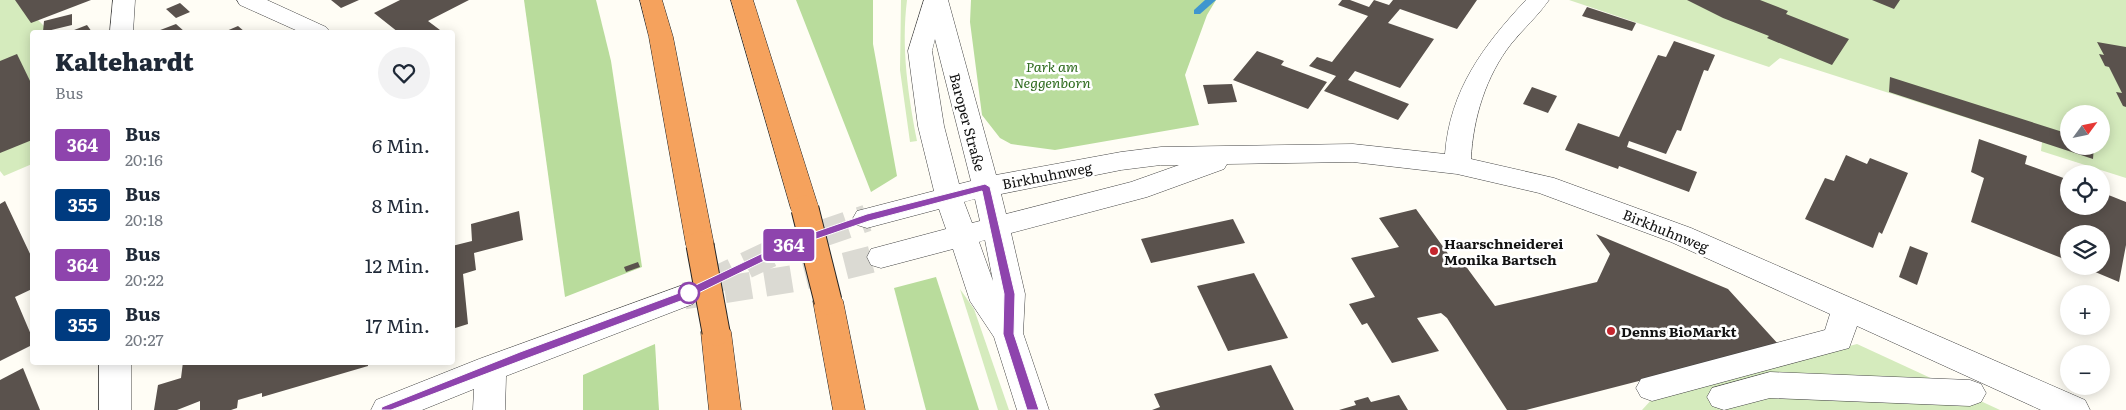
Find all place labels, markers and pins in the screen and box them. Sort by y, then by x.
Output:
place label: Haarschneiderei Monika Bartsch [1444,233,1563,269]
marker: Haarschneiderei Monika Bartsch [1428,245,1440,257]
unlabelled marker [678,282,700,304]
place label: Denns BioMarkt [1621,321,1737,341]
marker: Denns BioMarkt [1605,325,1617,337]

